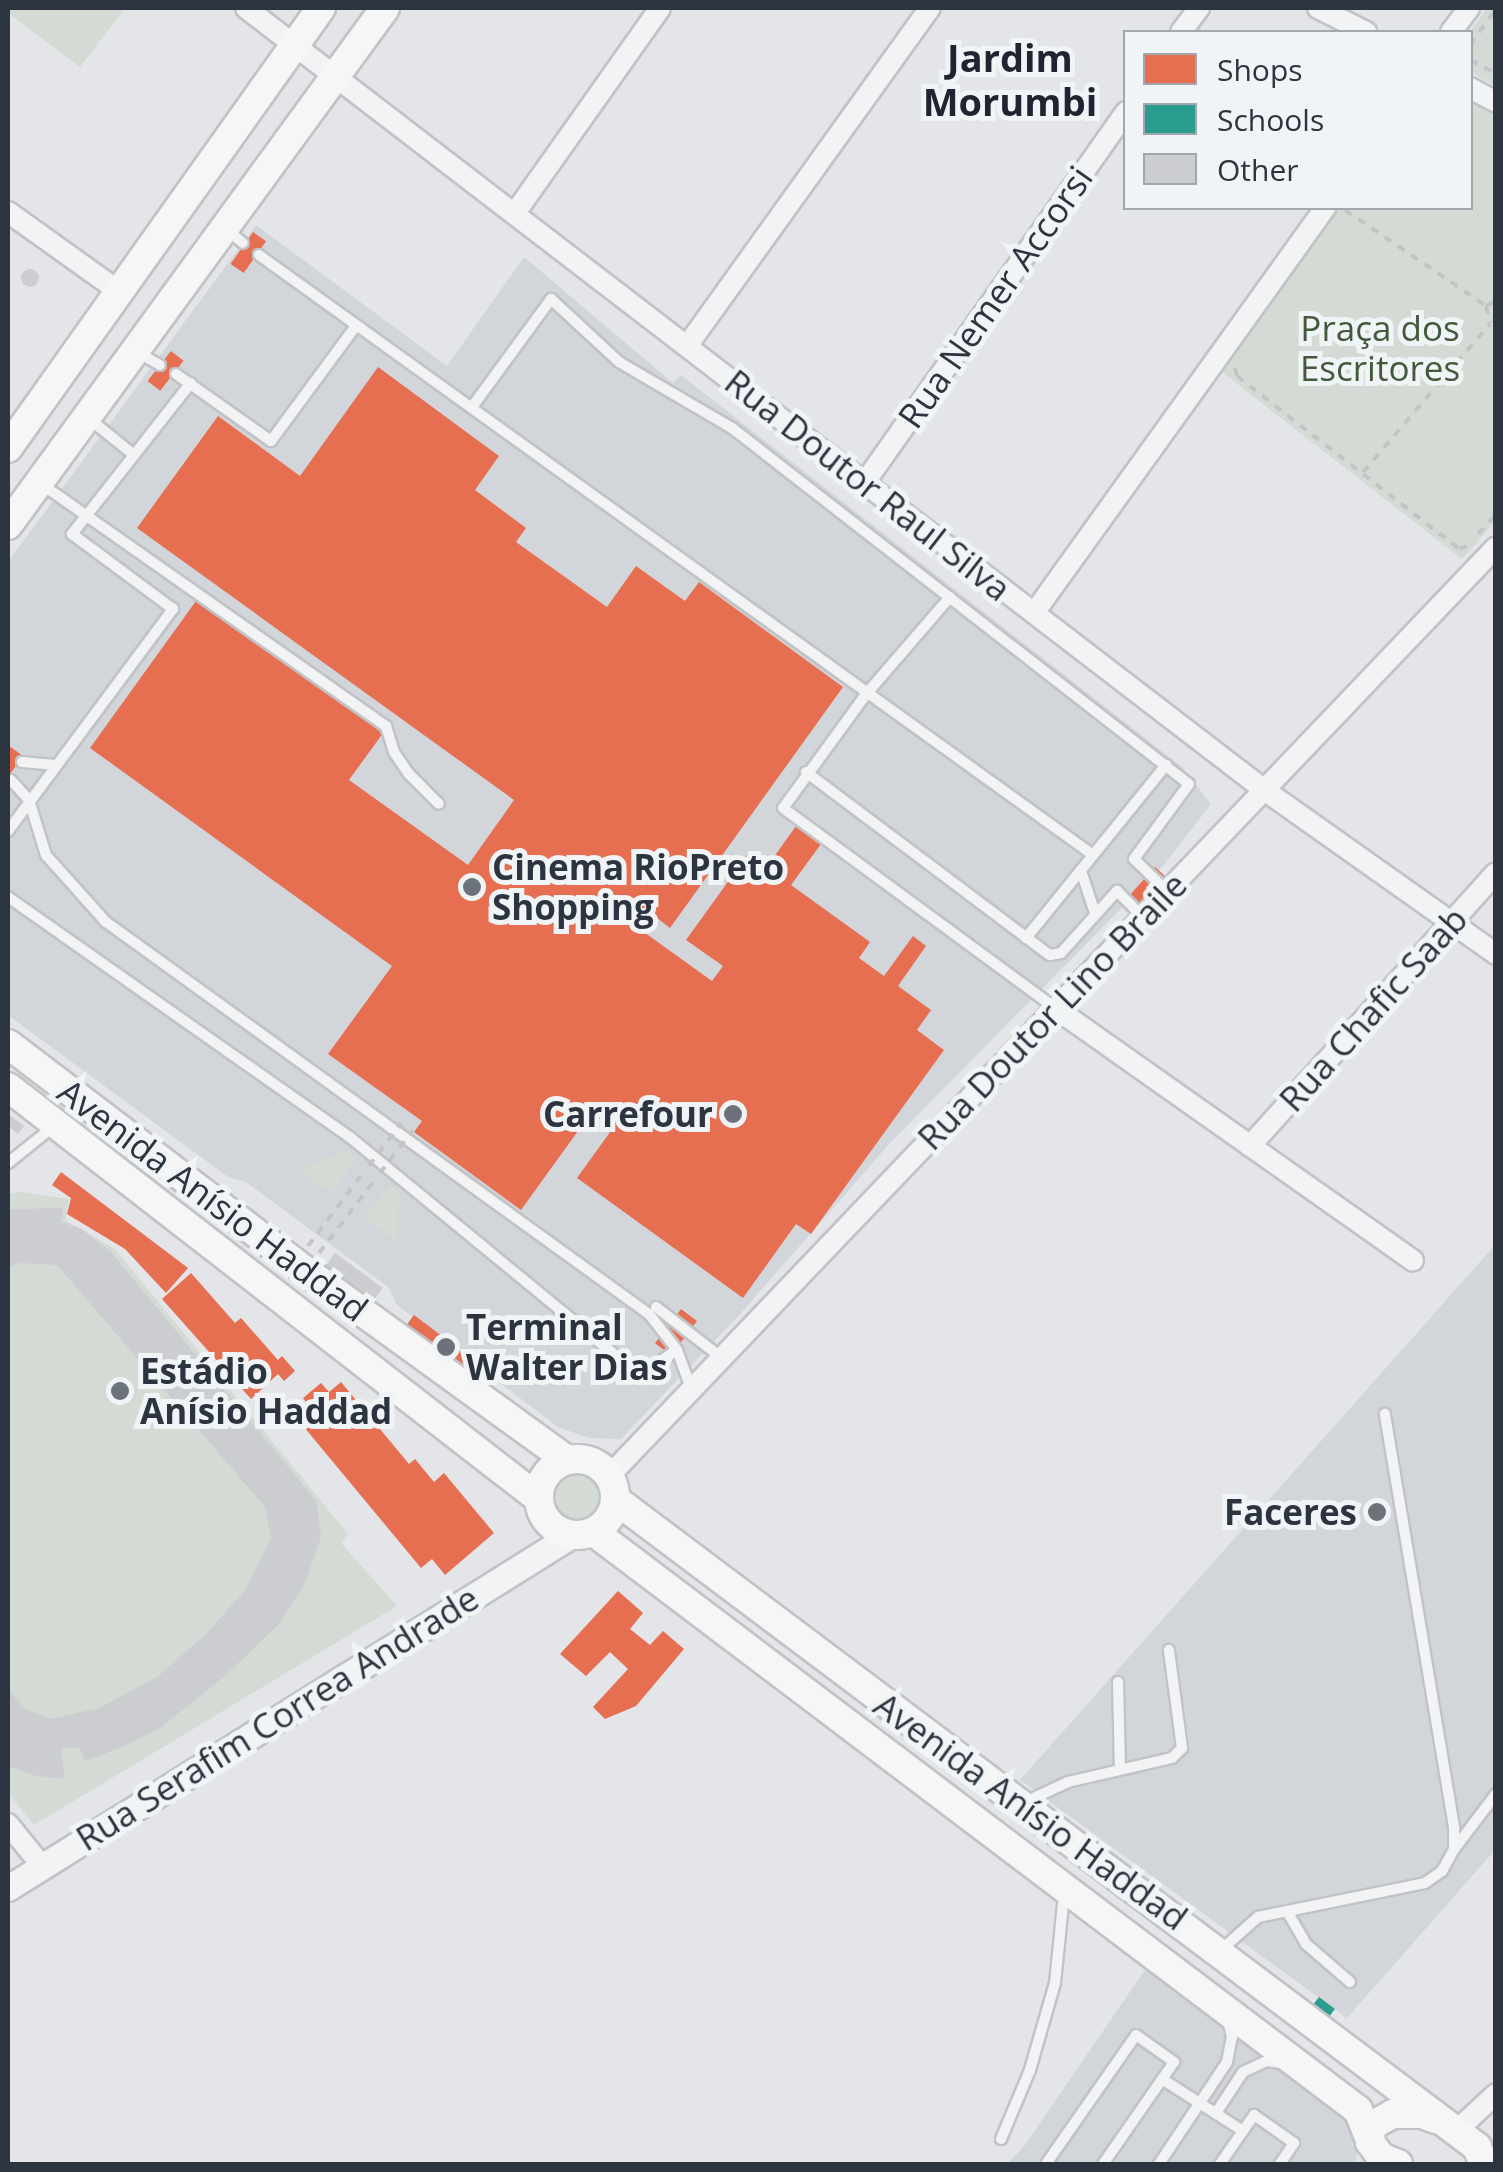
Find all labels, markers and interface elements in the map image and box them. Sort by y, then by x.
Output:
legend [1123,30,1473,210]
district label: Jardim Morumbi [923,35,1097,124]
text: Shops [1217,49,1303,90]
text: Schools [1217,99,1324,140]
text: Other [1217,149,1299,190]
street label: Rua Nemer Accorsi [889,158,1101,436]
park label: Praça dos Escritores [1300,307,1460,389]
street label: Rua Doutor Raul Silva [717,361,1019,609]
place label: Cinema RioPreto Shopping [492,846,784,928]
street label: Rua Doutor Lino Braile [909,864,1195,1158]
marker: Cinema RioPreto Shopping [461,876,483,898]
street label: Rua Chafic Saab [1270,898,1476,1120]
street label: Avenida Anísio Haddad [50,1070,376,1330]
place label: Carrefour [543,1093,713,1135]
marker: Carrefour [722,1103,744,1125]
place label: Terminal Walter Dias [466,1306,668,1388]
marker: Terminal Walter Dias [435,1336,457,1358]
place label: Estádio Anísio Haddad [140,1350,392,1432]
marker: Estádio Anísio Haddad [109,1380,131,1402]
place label: Faceres [1224,1491,1357,1533]
marker: Faceres [1366,1501,1388,1523]
street label: Rua Serafim Correa Andrade [68,1577,486,1859]
street label: Avenida Anísio Haddad [866,1683,1196,1939]

